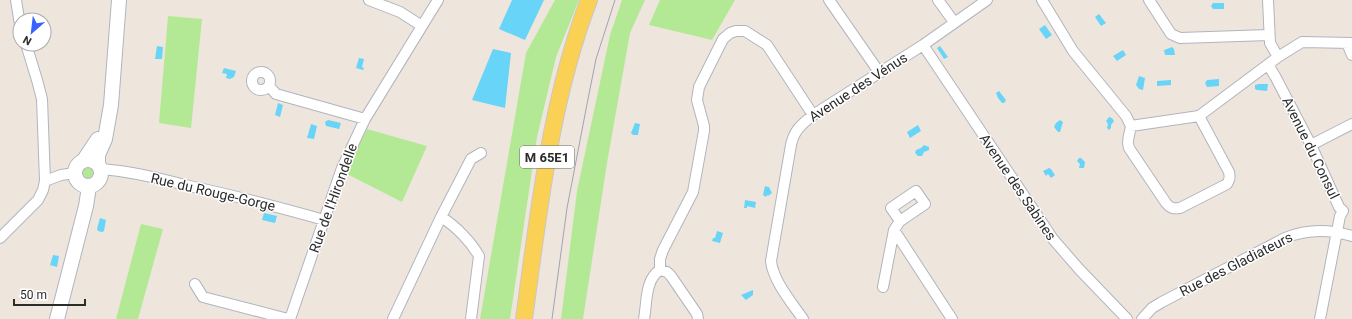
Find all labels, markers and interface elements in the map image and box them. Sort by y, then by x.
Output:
north arrow [12,12,52,52]
text: N [21,33,34,48]
street label: Avenue des Vénus [806,49,910,125]
street label: Avenue du Consul [1279,94,1343,202]
street label: Avenue des Sabines [976,131,1060,243]
street label: Rue de l'Hirondelle [306,141,360,255]
road number: M 65E1 [520,146,574,168]
street label: Rue du Rouge-Gorge [149,170,277,214]
street label: Rue des Gladiateurs [1177,229,1295,299]
scale bar [14,281,85,307]
text: 50 m [20,288,47,302]

